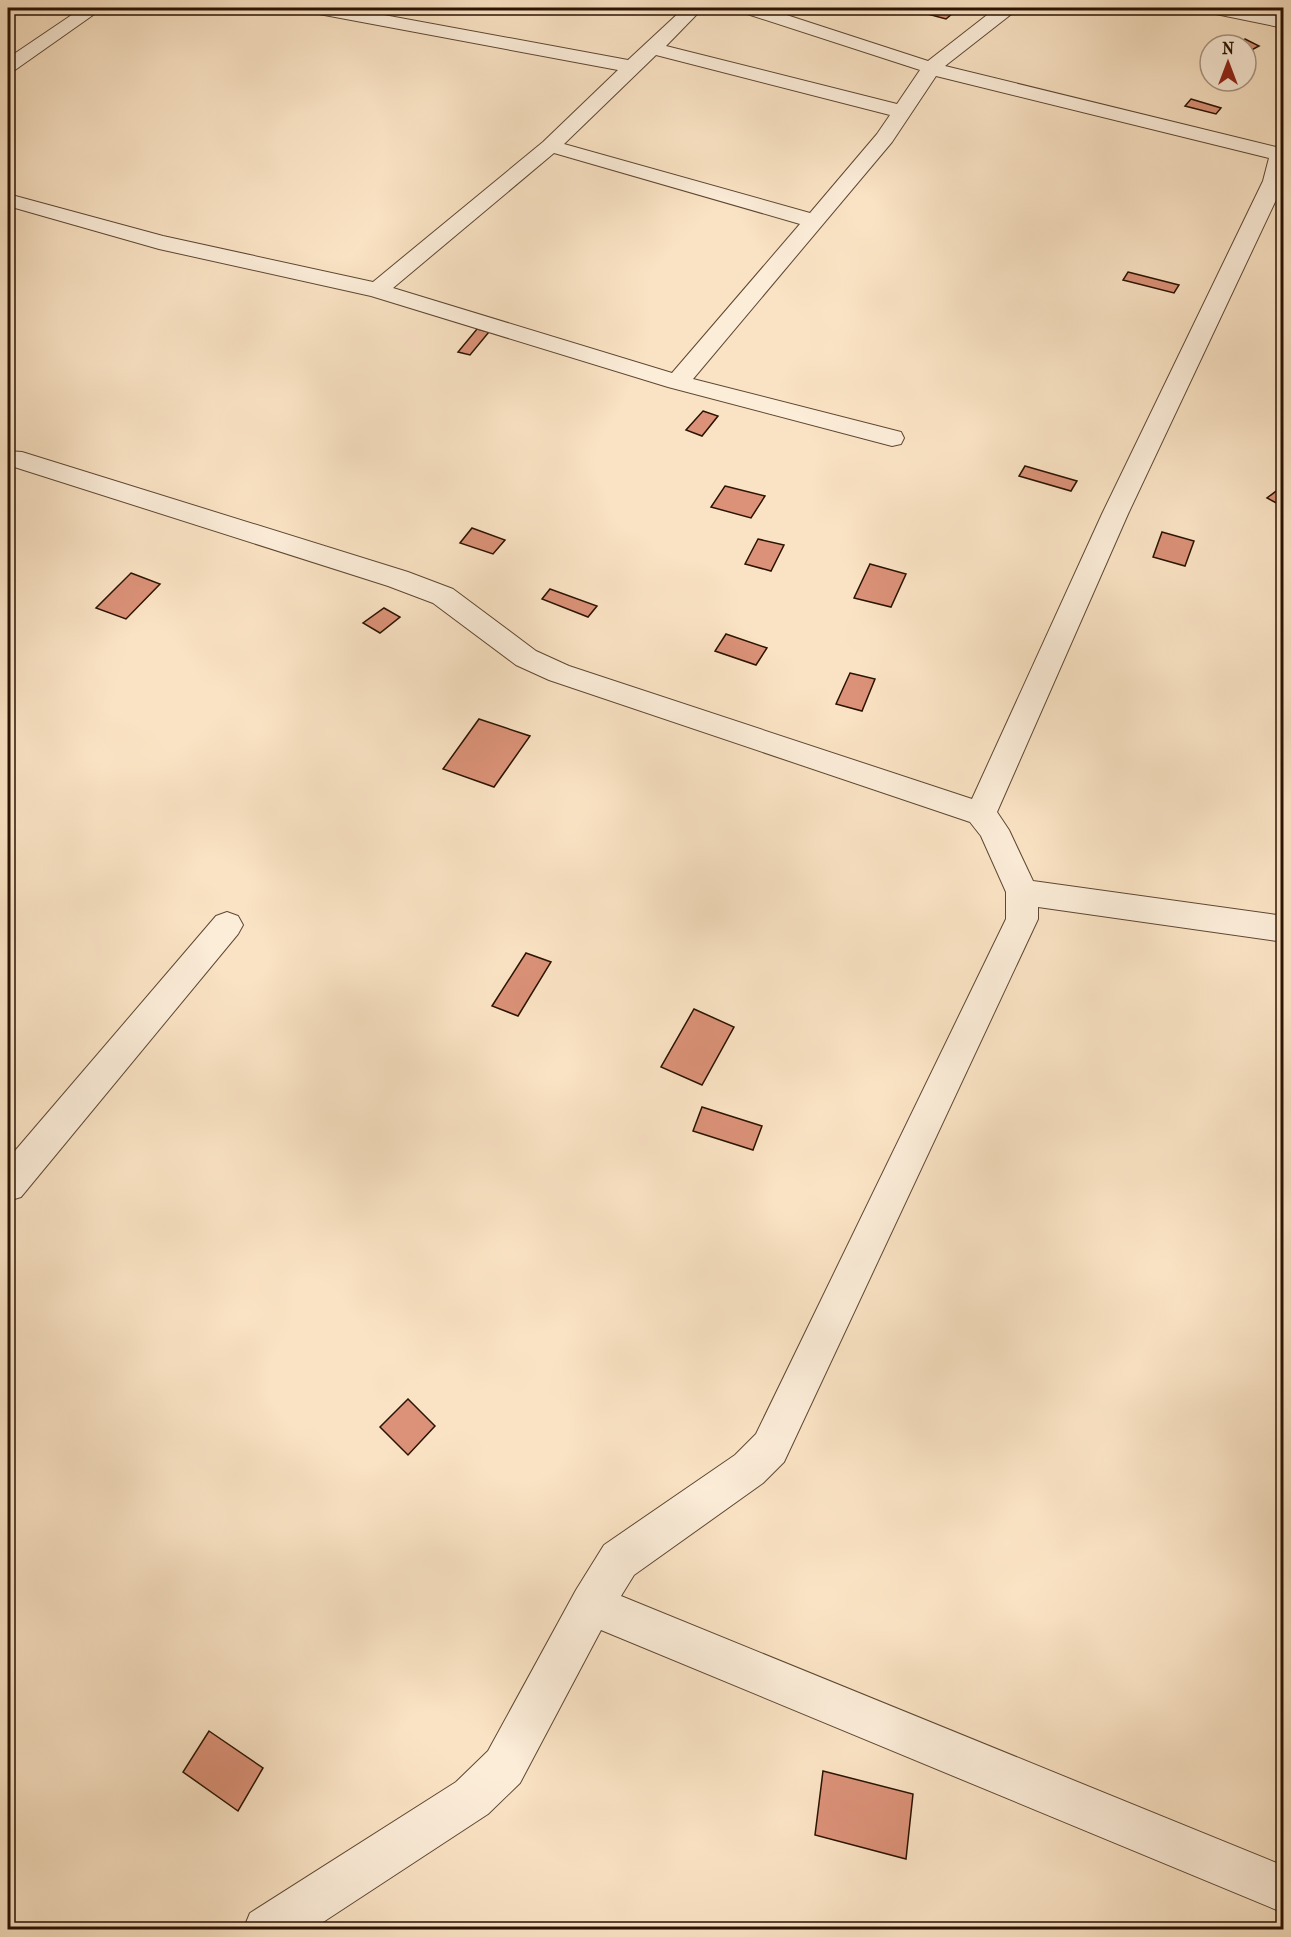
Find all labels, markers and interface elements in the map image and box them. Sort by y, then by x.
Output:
north arrow [1198,33,1258,93]
text: N [1222,39,1235,58]

